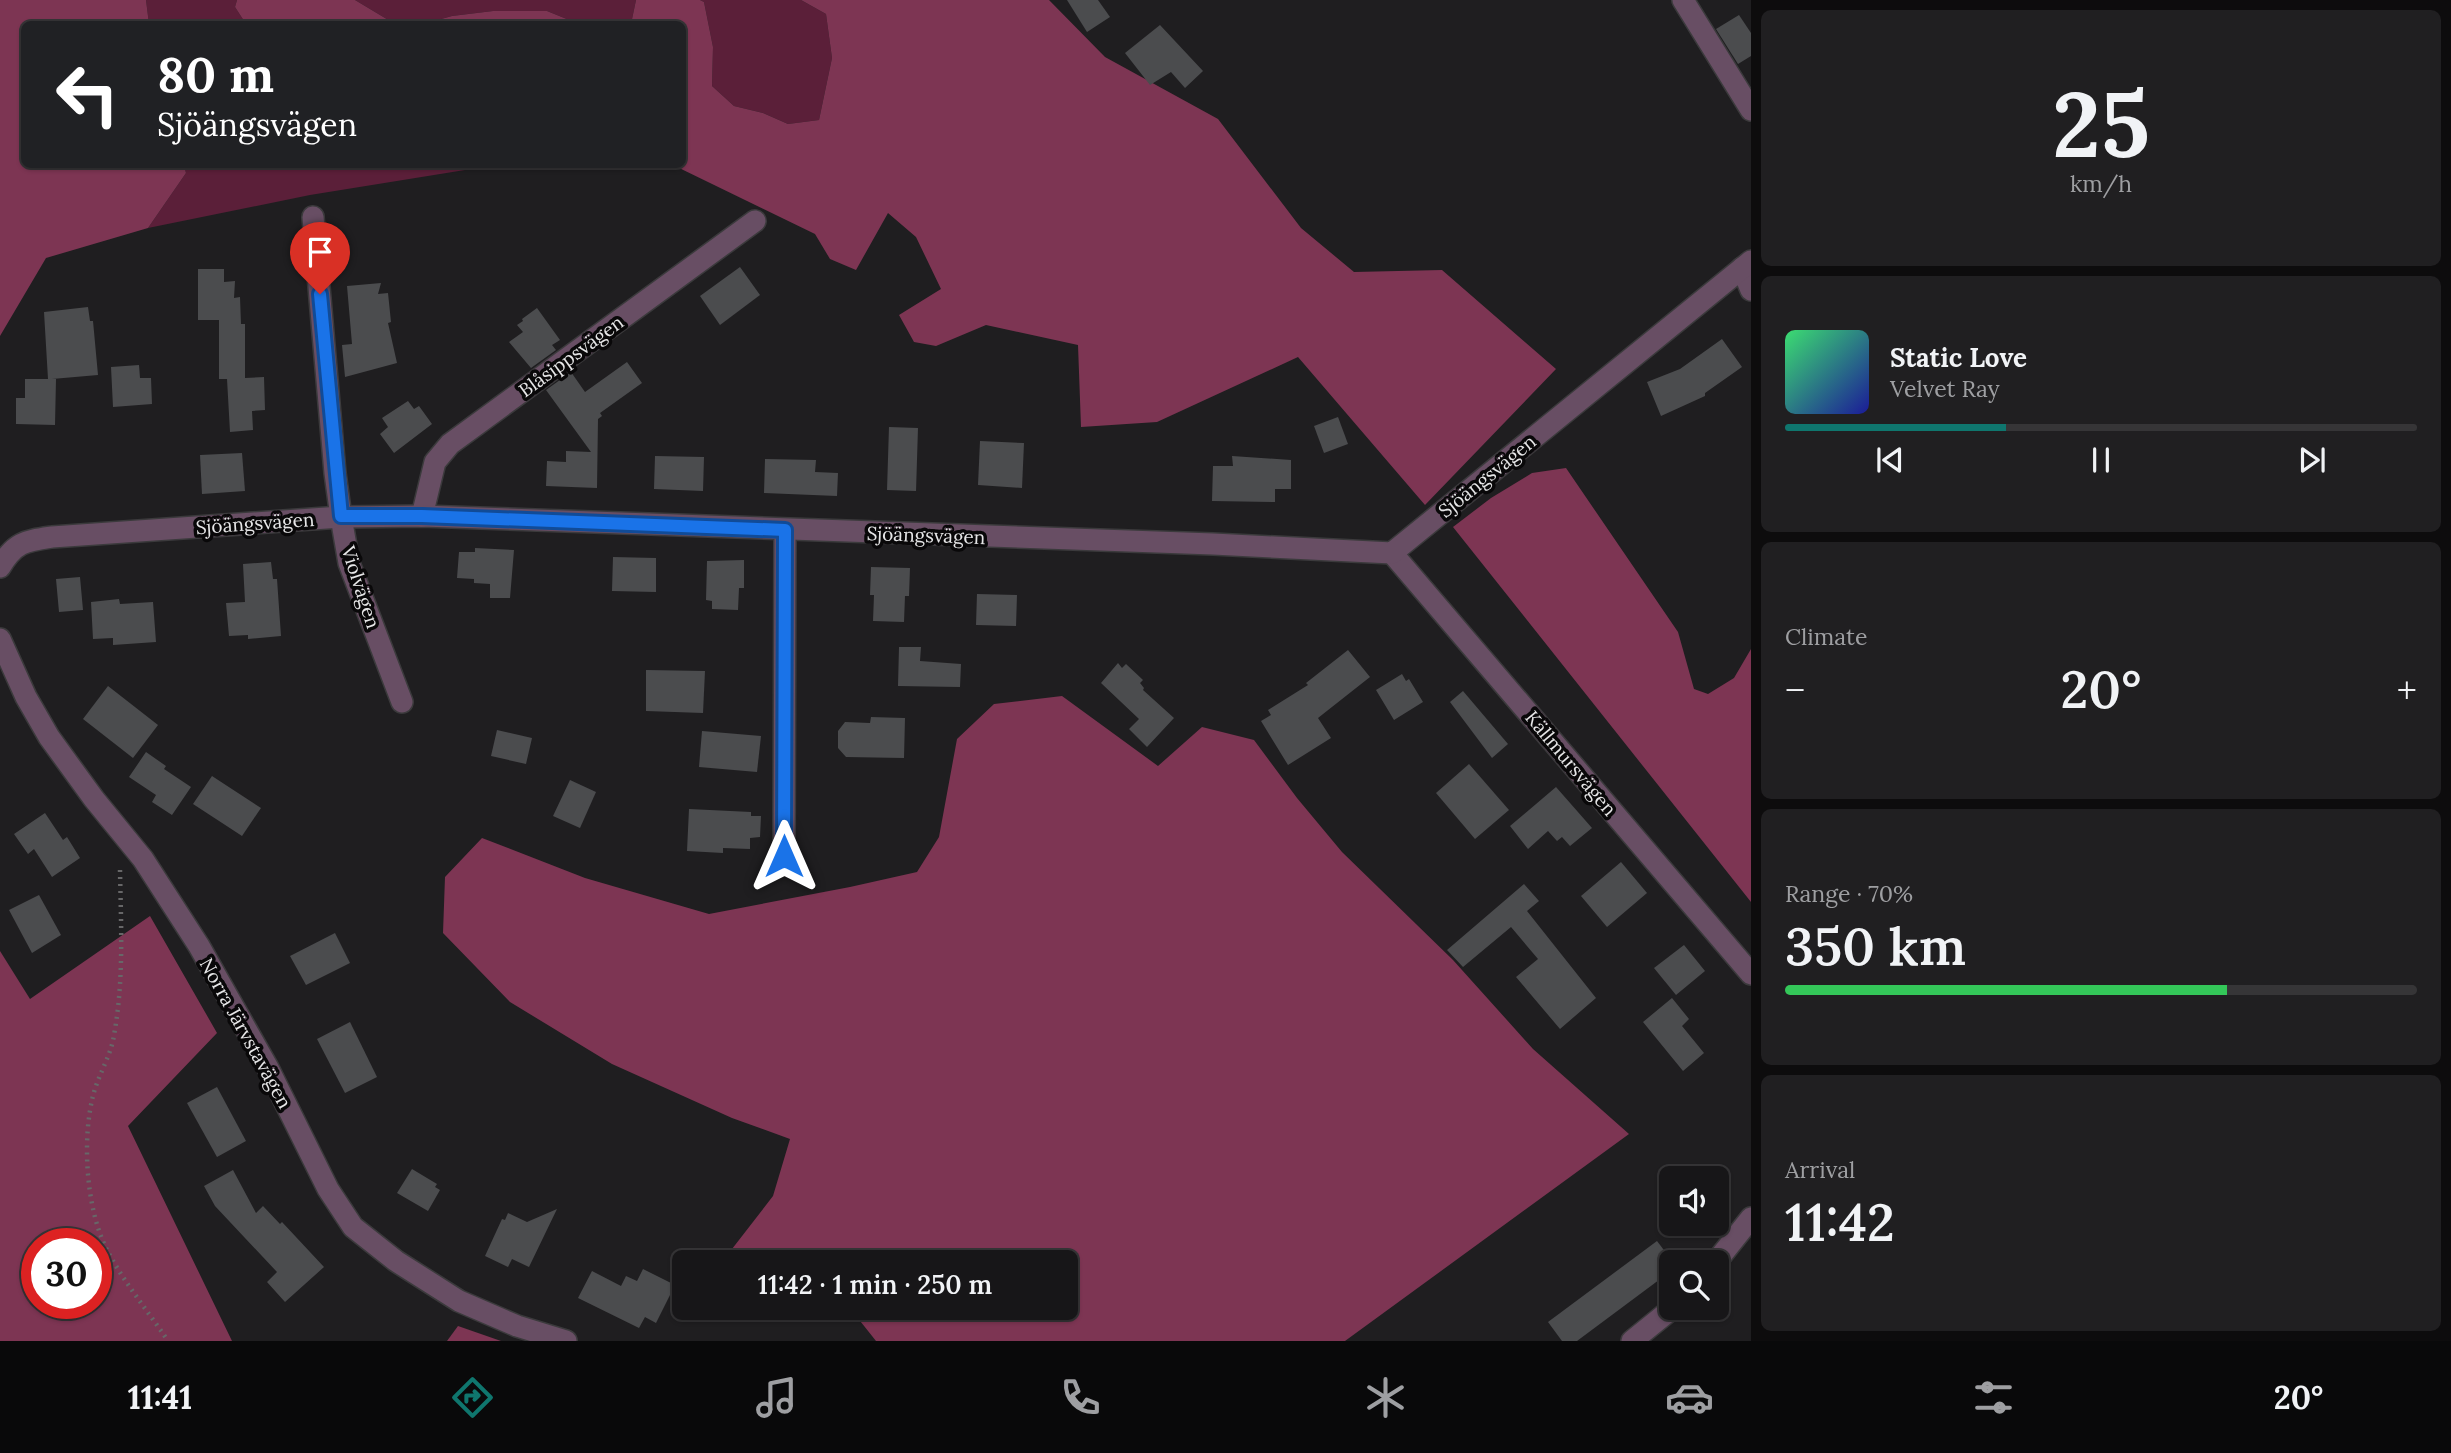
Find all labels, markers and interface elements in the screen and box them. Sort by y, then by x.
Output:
text: 80 m [157,43,274,105]
icon: left [42,49,133,140]
text: 25 [2052,65,2150,182]
text: Sjöängsvägen [157,104,357,145]
text: km/h [2070,169,2132,198]
pin [290,222,350,294]
icon: arrive [301,233,339,271]
street label: Blåsippsvägen [514,310,628,402]
text: Static Love [1890,341,2027,374]
text: Velvet Ray [1890,374,2000,403]
street label: Sjöängsvägen [1433,429,1541,523]
icon: previous [1871,441,1909,479]
icon: pause [2082,441,2120,479]
icon: next [2293,441,2331,479]
street label: Sjöängsvägen [195,507,315,539]
street label: Sjöängsvägen [866,521,986,549]
street label: Violvägen [336,542,386,631]
text: Climate [1785,622,1867,651]
text: 20° [2061,656,2141,722]
text: − [1785,666,1805,714]
text: + [2397,666,2417,714]
street label: Källmursvägen [1520,706,1622,820]
position arrow [747,819,821,893]
text: Range · 70% [1785,879,1913,908]
text: 350 km [1785,913,1966,979]
street label: Norra Järvstavägen [195,954,297,1112]
text: Arrival [1785,1155,1855,1184]
map controls [1659,1166,1729,1320]
button: sound [1659,1166,1729,1236]
text: 11:42 [1785,1189,1895,1255]
speed limit sign: 30 [21,1228,112,1319]
button: search [1659,1250,1729,1320]
text: 11:42 · 1 min · 250 m [758,1268,992,1301]
icon: directions [448,1373,497,1422]
icon: music [752,1373,801,1422]
icon: phone [1056,1373,1105,1422]
icon: climate [1361,1373,1410,1422]
icon: car [1665,1373,1714,1422]
icon: filters [1969,1373,2018,1422]
text: 11:41 [128,1377,192,1418]
text: 20° [2274,1377,2323,1418]

